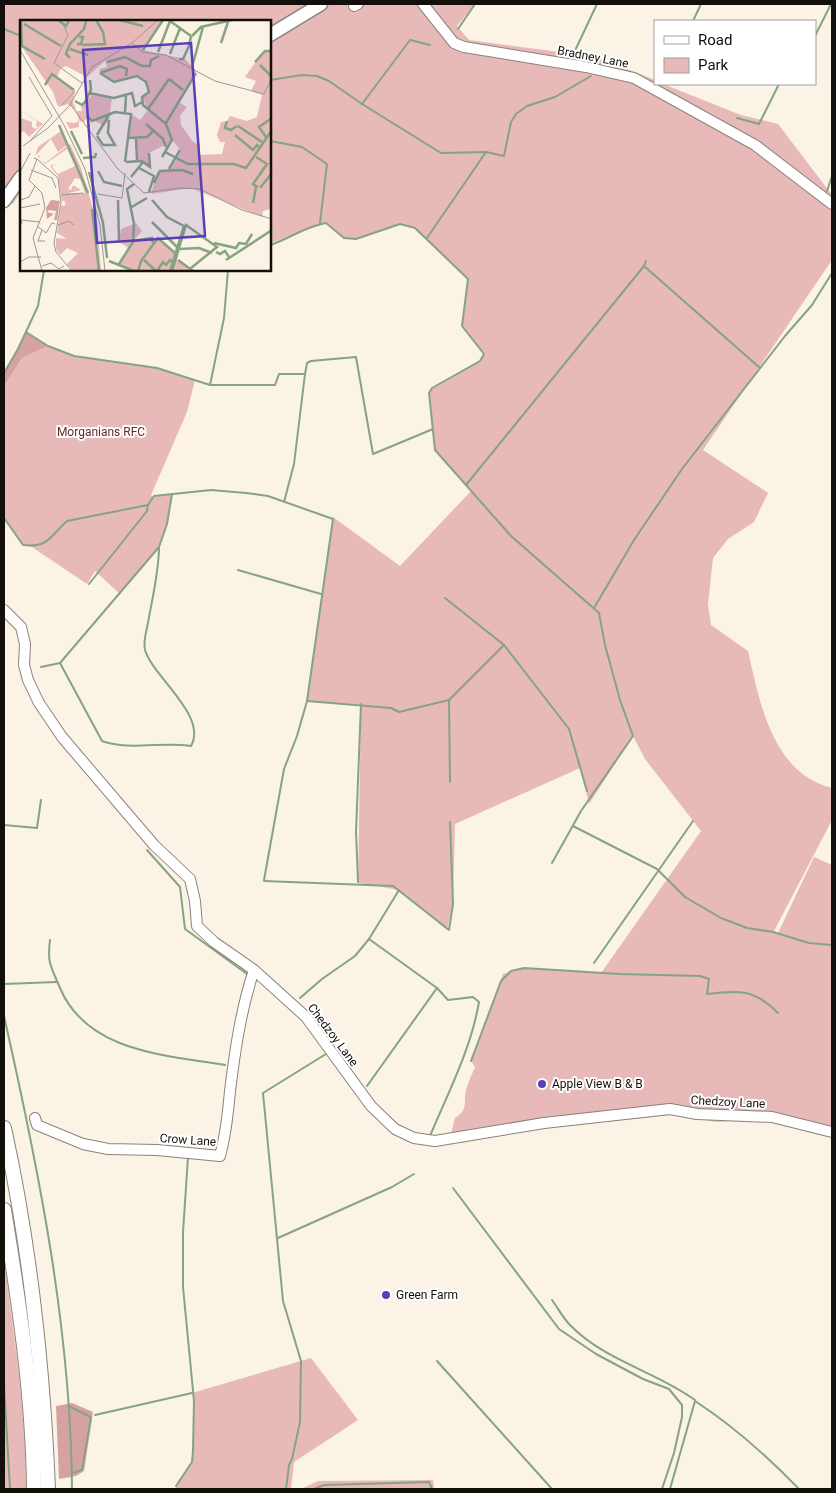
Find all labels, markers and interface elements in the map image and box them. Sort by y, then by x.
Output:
inset map [20,20,271,271]
legend [654,20,816,85]
text: Road [698,31,732,49]
street label: Bradney Lane [556,43,630,71]
text: Park [698,56,729,74]
park label: Morganians RFC [57,425,145,439]
street label: Chedzoy Lane [305,1001,361,1069]
place label: Apple View B & B [552,1077,643,1091]
marker: Apple View B & B [536,1078,548,1090]
street label: Chedzoy Lane [690,1093,766,1111]
street label: Crow Lane [159,1131,217,1149]
place label: Green Farm [396,1288,458,1302]
marker: Green Farm [380,1289,392,1301]

